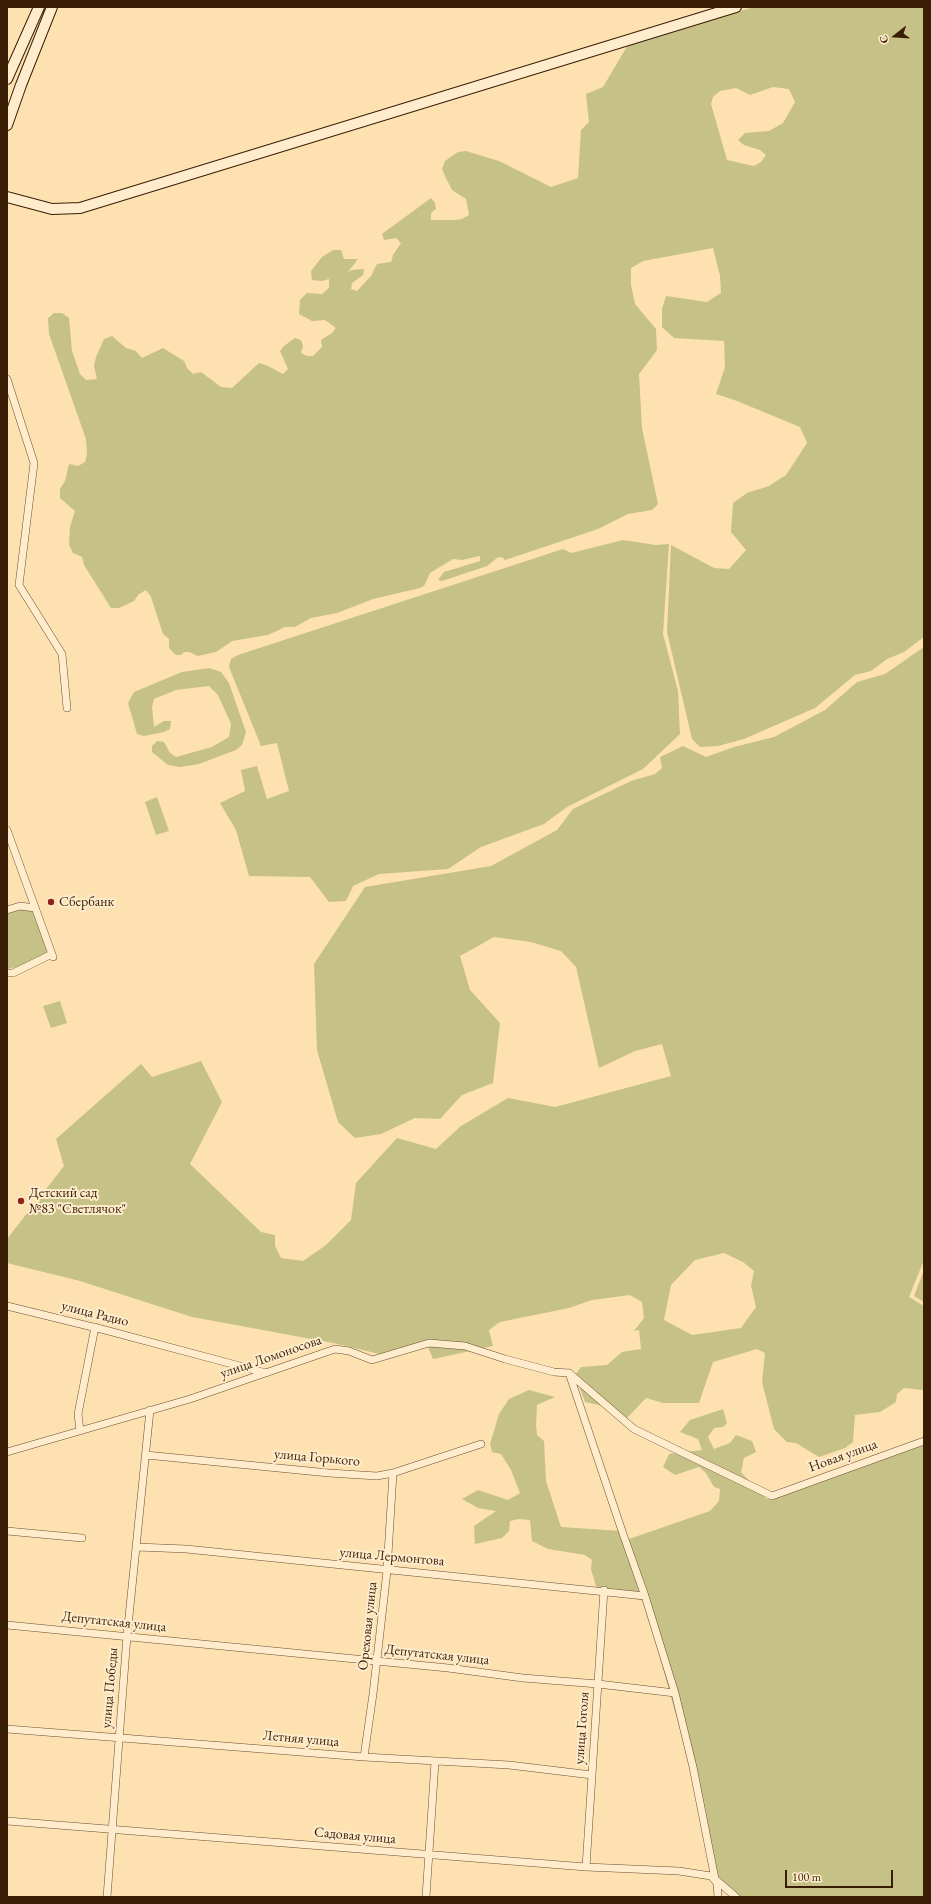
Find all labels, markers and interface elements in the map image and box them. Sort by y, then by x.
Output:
north arrow [875,16,915,56]
text: С [876,34,891,45]
place label: Сбербанк [59,894,114,910]
marker: Сбербанк [46,897,56,907]
place label: Детский сад №83 "Светлячок" [29,1185,126,1218]
marker: Детский сад №83 "Светлячок" [16,1196,26,1206]
street label: улица Радио [60,1298,130,1330]
street label: улица Ломоносова [218,1332,324,1382]
street label: Новая улица [807,1436,879,1476]
street label: улица Горького [273,1446,361,1470]
street label: улица Лермонтова [339,1544,445,1570]
street label: Ореховая улица [355,1581,381,1671]
street label: Депутатская улица [61,1608,167,1636]
street label: Депутатская улица [384,1641,490,1669]
street label: улица Победы [98,1647,122,1729]
street label: улица Гоголя [571,1691,593,1765]
street label: Летняя улица [262,1727,340,1751]
street label: Садовая улица [313,1824,397,1848]
scale bar [787,1862,895,1888]
text: 100 m [792,1869,821,1885]

